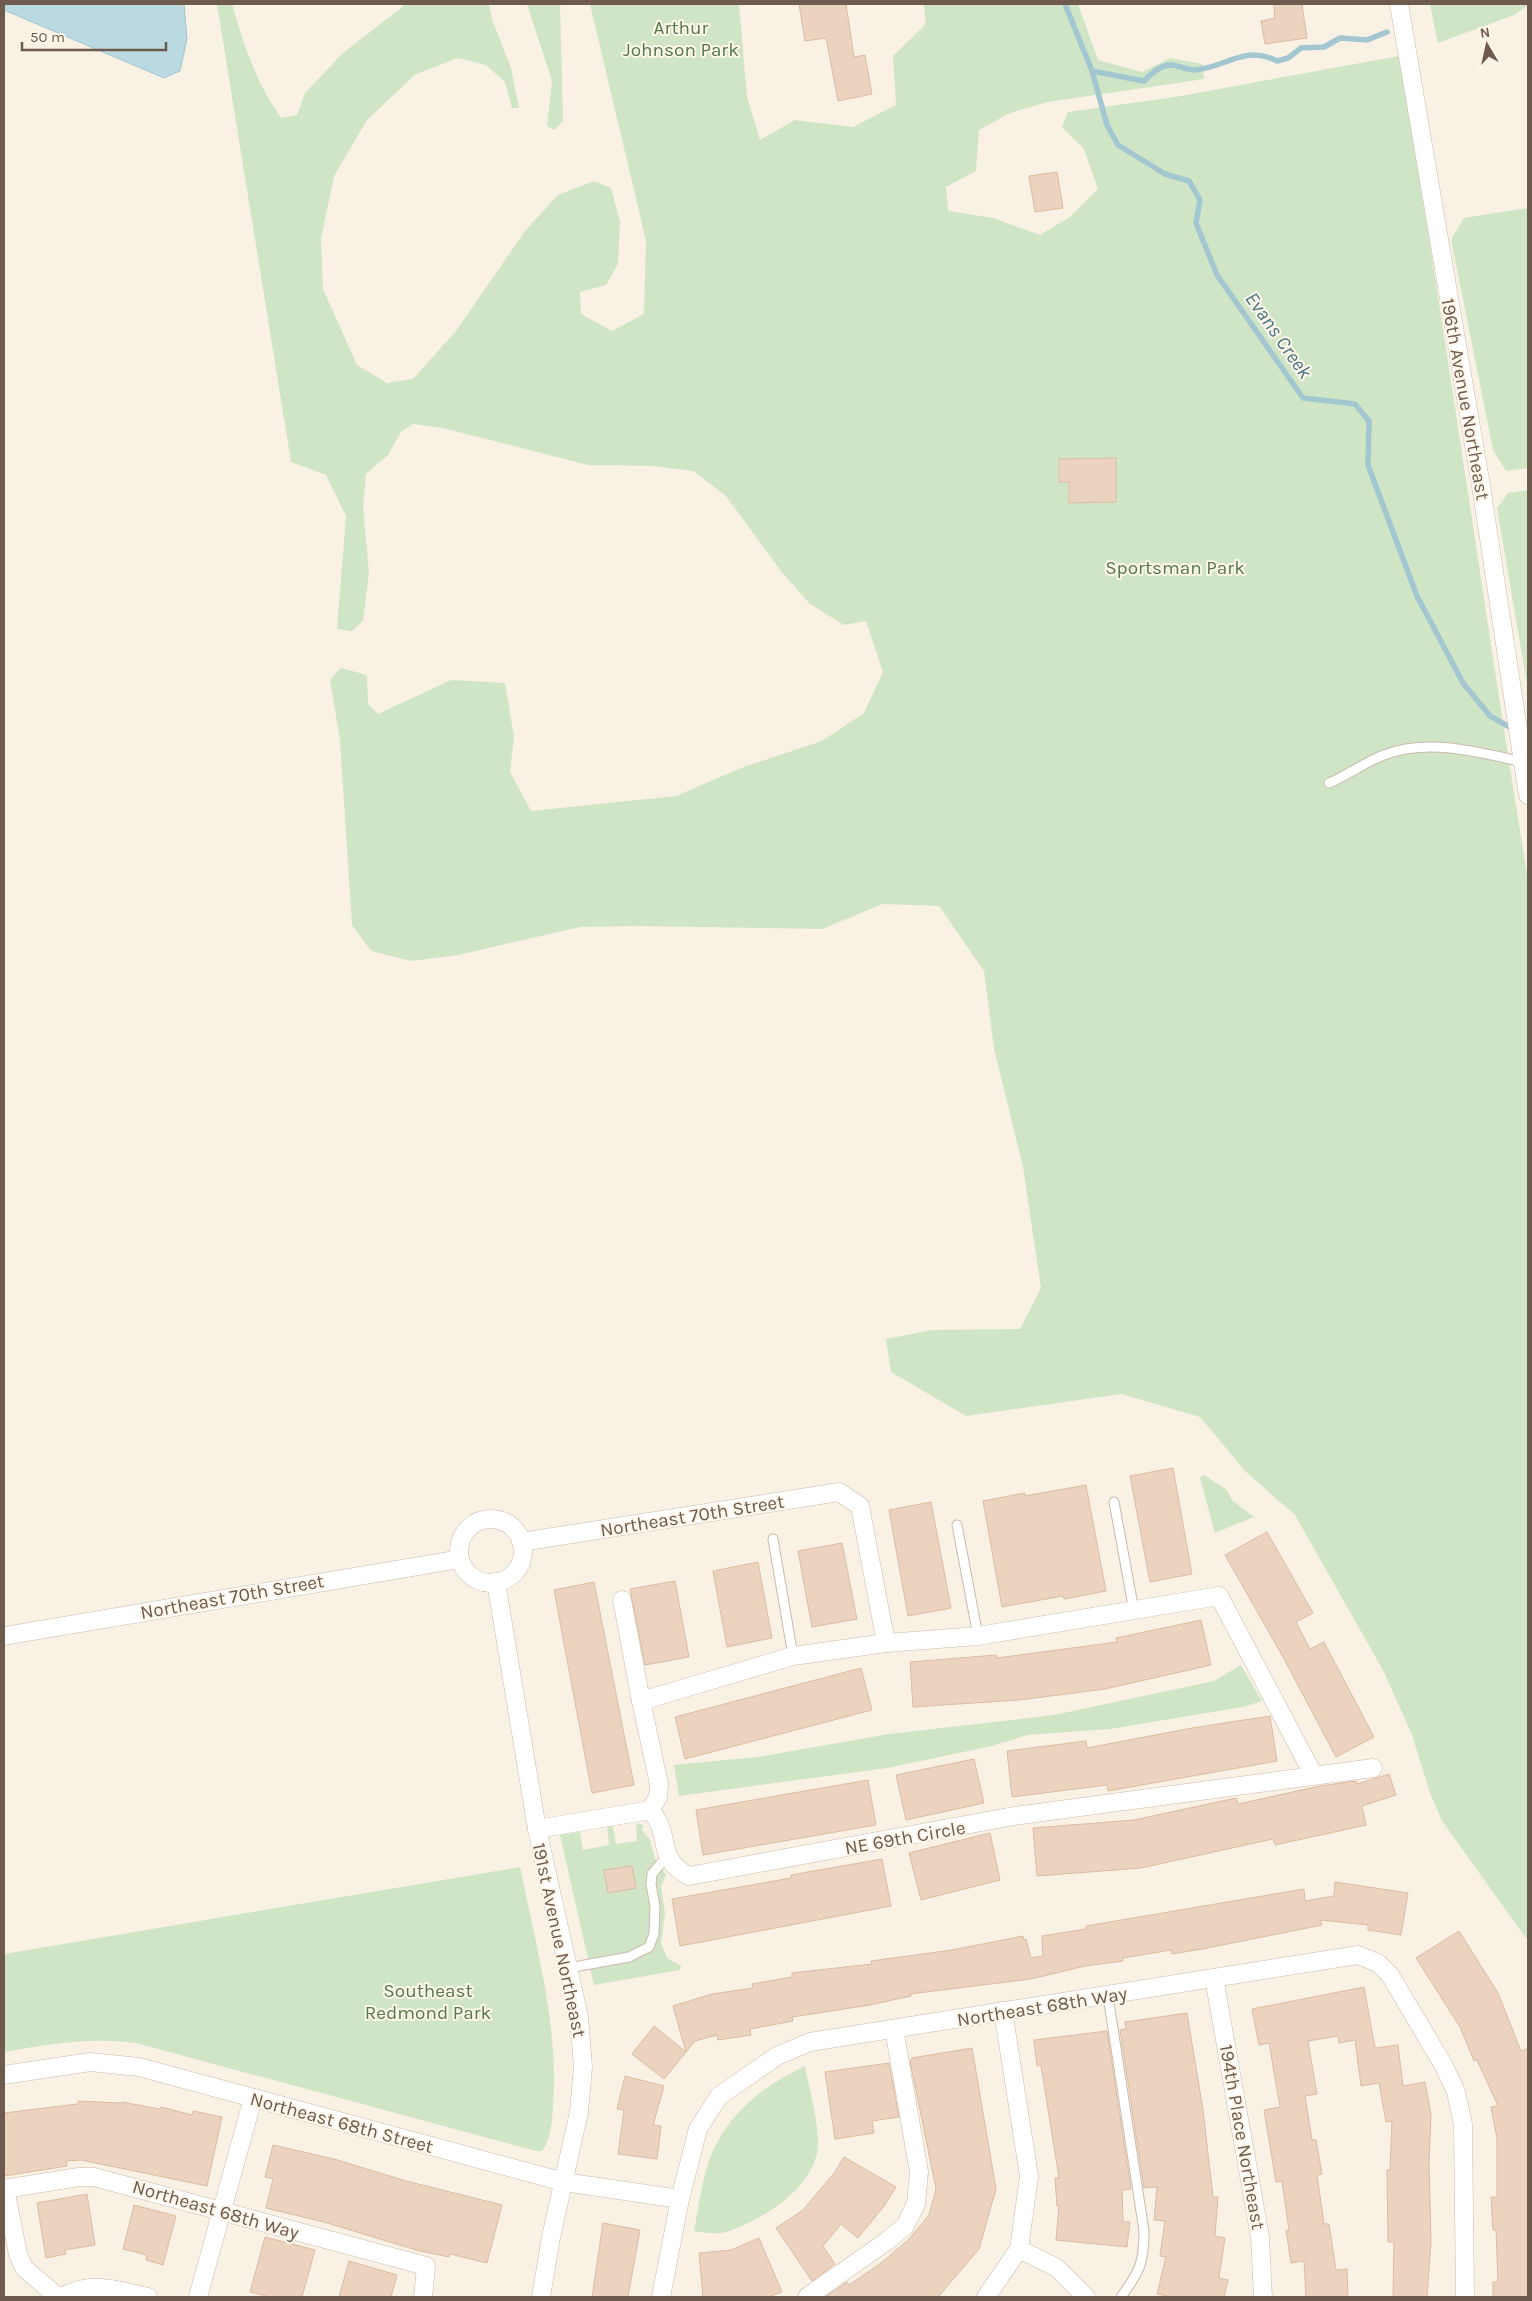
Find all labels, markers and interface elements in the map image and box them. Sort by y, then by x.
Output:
park label: Arthur Johnson Park [623,17,739,61]
scale bar [22,20,166,52]
north arrow [1462,20,1512,70]
text: N [1479,23,1491,42]
text: 50 m [30,28,65,46]
water label: Evans Creek [1240,288,1317,384]
street label: 196th Avenue Northeast [1436,297,1494,502]
park label: Sportsman Park [1105,557,1245,579]
street label: Northeast 70th Street [598,1491,786,1541]
street label: Northeast 70th Street [139,1570,326,1624]
street label: NE 69th Circle [843,1817,967,1859]
street label: 191st Avenue Northeast [528,1841,590,2040]
park label: Southeast Redmond Park [365,1980,492,2024]
street label: Northeast 68th Way [955,1983,1129,2031]
street label: 194th Place Northeast [1215,2043,1269,2231]
street label: Northeast 68th Street [248,2088,436,2158]
street label: Northeast 68th Way [130,2176,302,2244]

